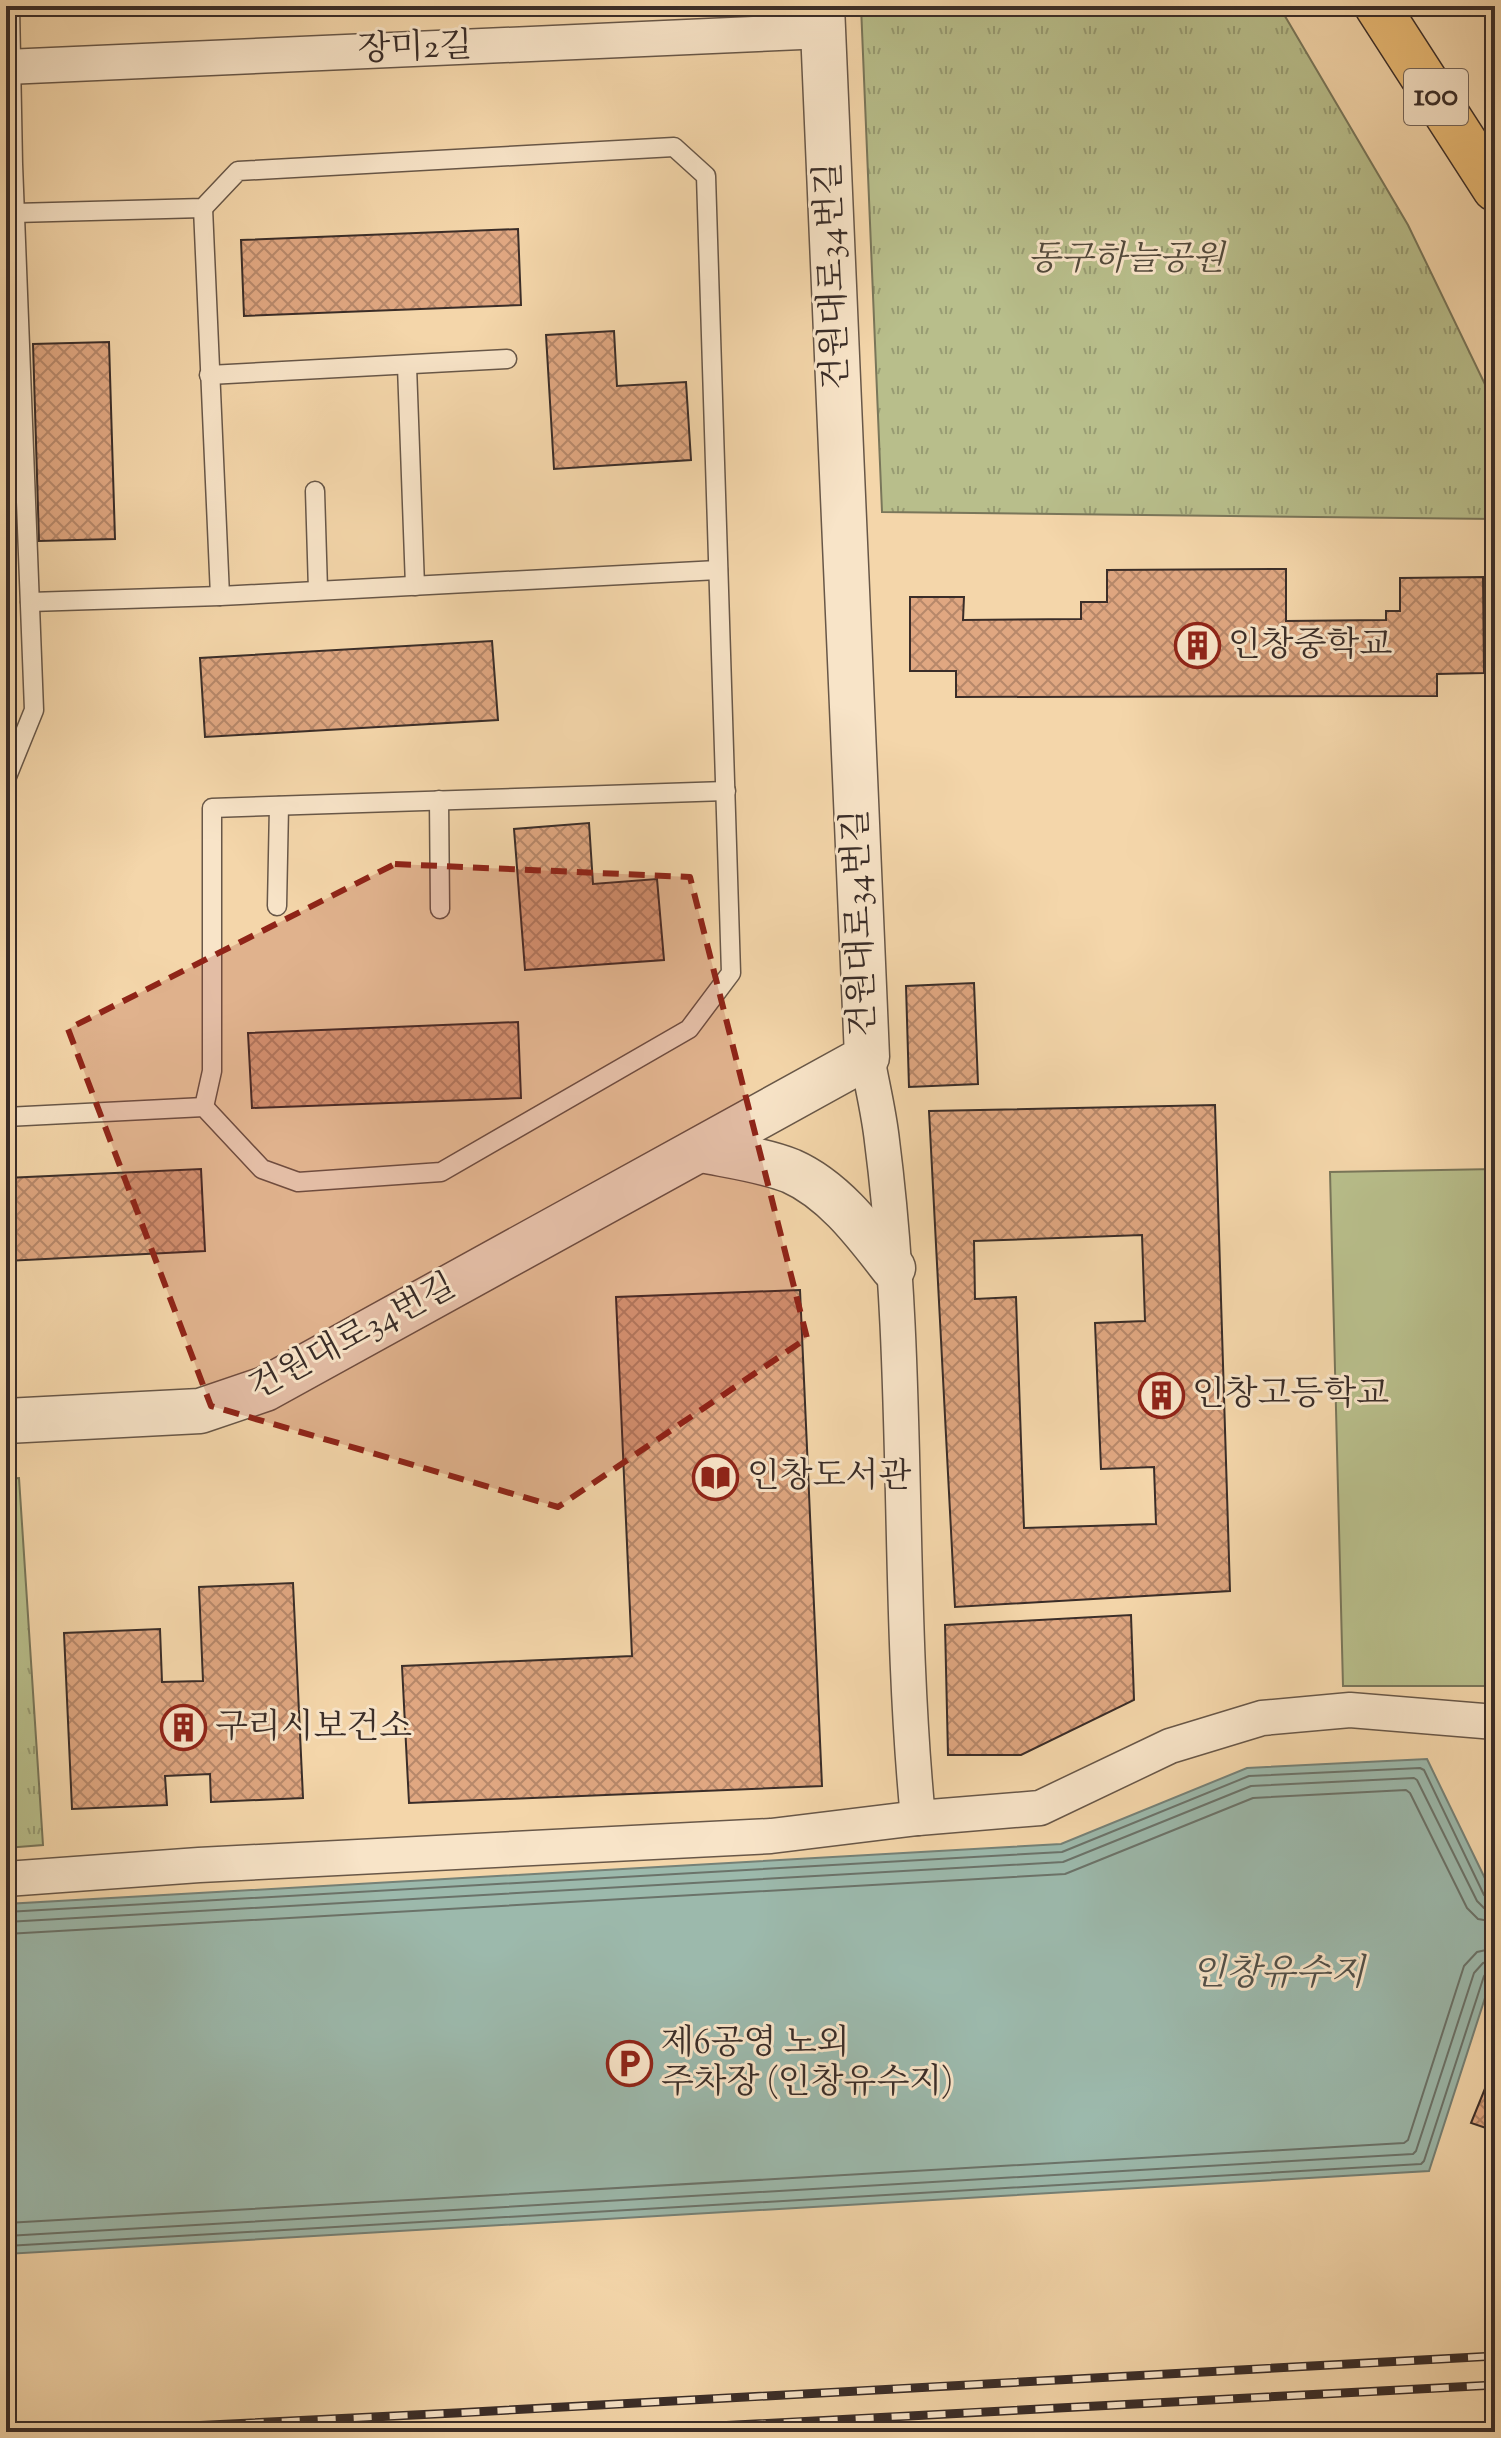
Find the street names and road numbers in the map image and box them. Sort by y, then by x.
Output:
street label: 장미2길 [357,23,473,75]
road number: 100 [1404,69,1468,125]
street label: 건원대로34번길 [806,161,862,391]
street label: 건원대로34번길 [833,808,889,1038]
street label: 건원대로34번길 [241,1263,465,1413]

